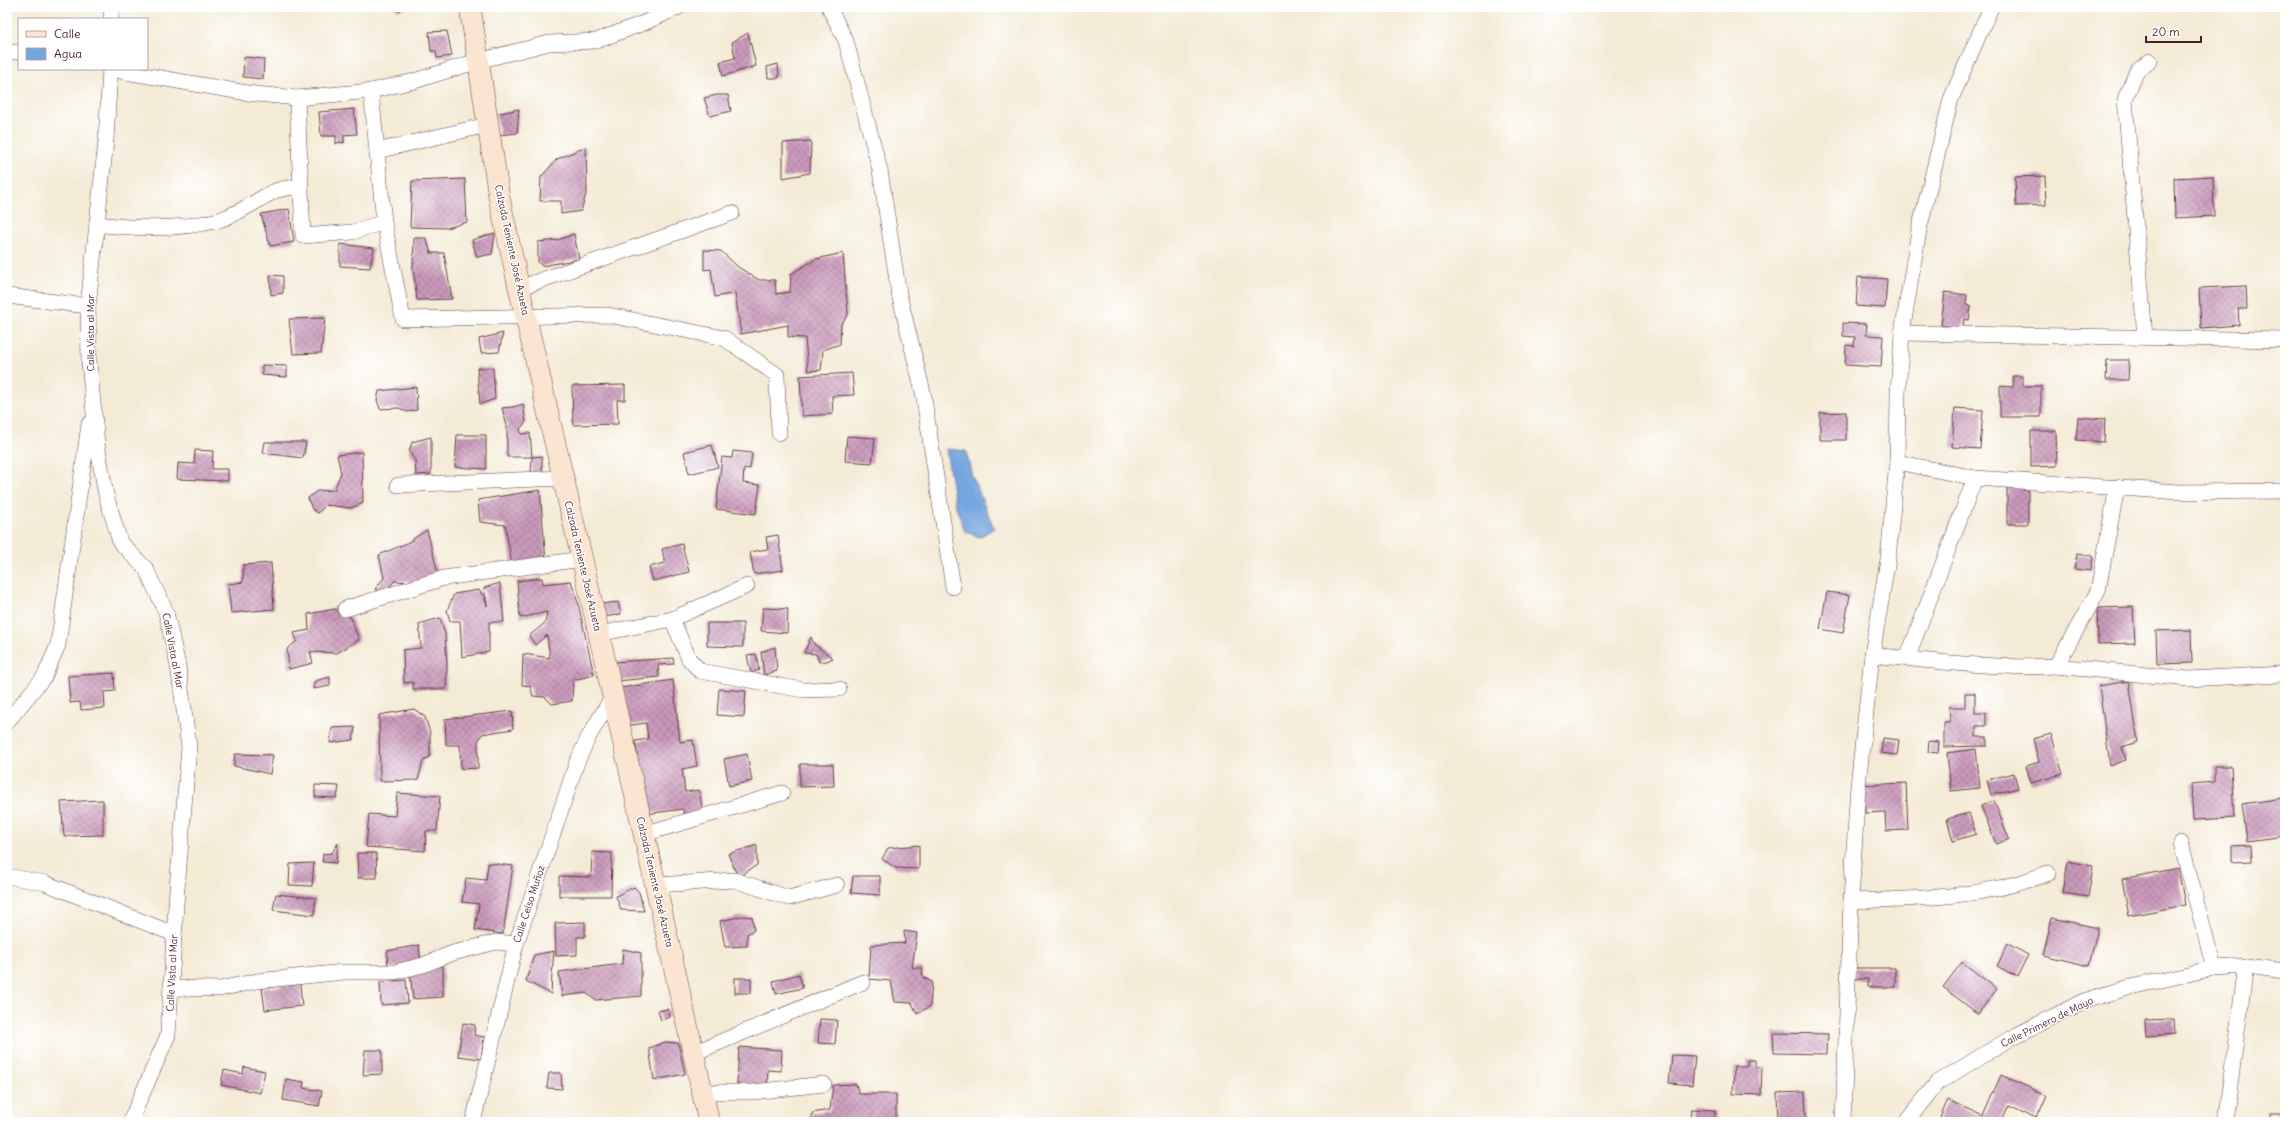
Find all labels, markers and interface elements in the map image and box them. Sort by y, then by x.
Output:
legend [18,18,148,70]
scale bar [2146,18,2201,44]
text: 20 m [2152,24,2180,39]
text: Calle [54,26,81,41]
text: Agua [54,46,82,61]
street label: Calzada Teniente José Azueta [492,183,532,317]
street label: Calle Vista al Mar [84,294,97,372]
street label: Calzada Teniente José Azueta [562,500,604,633]
street label: Calle Vista al Mar [159,612,187,690]
street label: Calzada Teniente José Azueta [634,816,676,949]
street label: Calle Celso Muñoz [510,863,548,945]
street label: Calle Vista al Mar [163,934,181,1012]
street label: Calle Primero de Mayo [1999,994,2096,1050]

